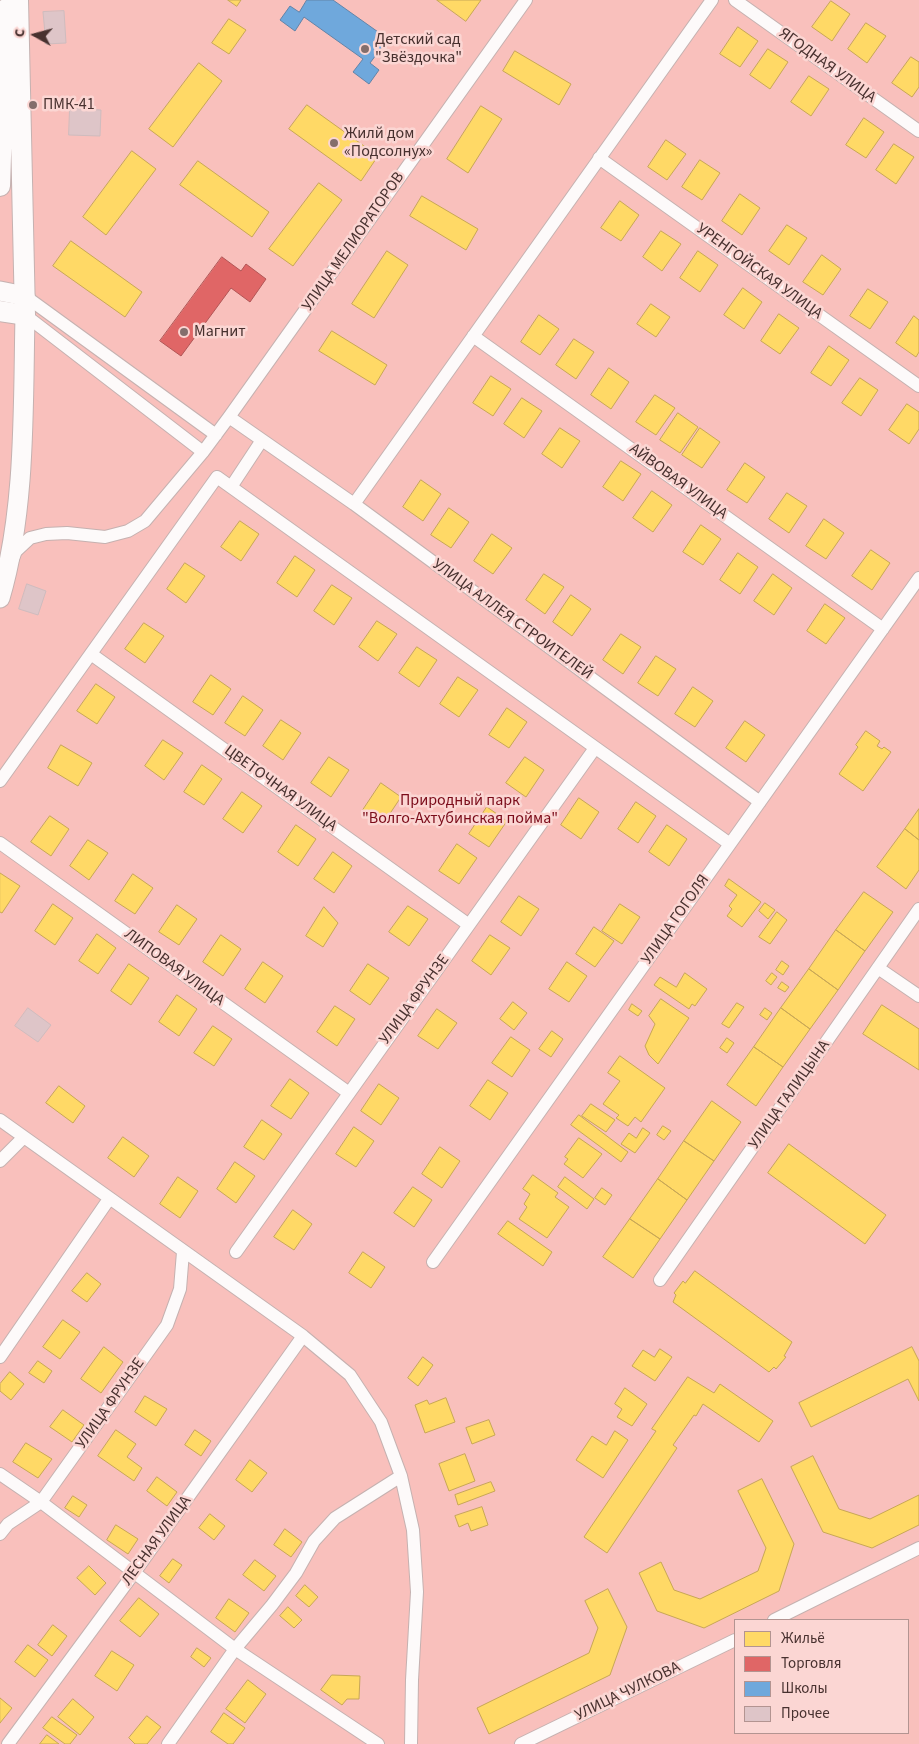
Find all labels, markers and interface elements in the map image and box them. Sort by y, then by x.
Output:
north arrow [10,10,60,60]
street label: ЯГОДНАЯ УЛИЦА [775,24,879,108]
text: С [10,28,31,38]
place label: Детский сад "Звёздочка" [375,30,462,68]
marker: Детский сад "Звёздочка" [359,43,371,55]
place label: ПМК-41 [43,95,95,115]
marker: ПМК-41 [27,99,39,111]
place label: Жилй дом «Подсолнух» [344,124,432,162]
marker: Жилй дом «Подсолнух» [328,137,340,149]
street label: УЛИЦА МЕЛИОРАТОРОВ [299,169,409,315]
street label: УРЕНГОЙСКАЯ УЛИЦА [692,220,826,324]
place label: Магнит [194,322,246,342]
marker: Магнит [178,326,190,338]
street label: АЙВОВАЯ УЛИЦА [625,440,731,524]
street label: УЛИЦА АЛЛЕЯ СТРОИТЕЛЕЙ [428,555,596,685]
street label: ЦВЕТОЧНАЯ УЛИЦА [220,742,340,836]
park label: Природный парк "Волго-Ахтубинская пойма" [362,791,558,829]
street label: УЛИЦА ГОГОЛЯ [638,871,714,969]
street label: ЛИПОВАЯ УЛИЦА [120,925,228,1011]
street label: УЛИЦА ФРУНЗЕ [376,951,454,1049]
street label: УЛИЦА ГАЛИЦЫНА [745,1037,835,1153]
street label: УЛИЦА ФРУНЗЕ [73,1355,149,1453]
street label: ЛЕСНАЯ УЛИЦА [118,1492,196,1590]
legend [734,1619,909,1734]
text: Жильё [781,1628,825,1649]
text: Торговля [781,1653,841,1674]
street label: УЛИЦА ЧУЛКОВА [572,1658,684,1726]
text: Школы [781,1678,828,1699]
text: Прочее [781,1703,830,1724]

